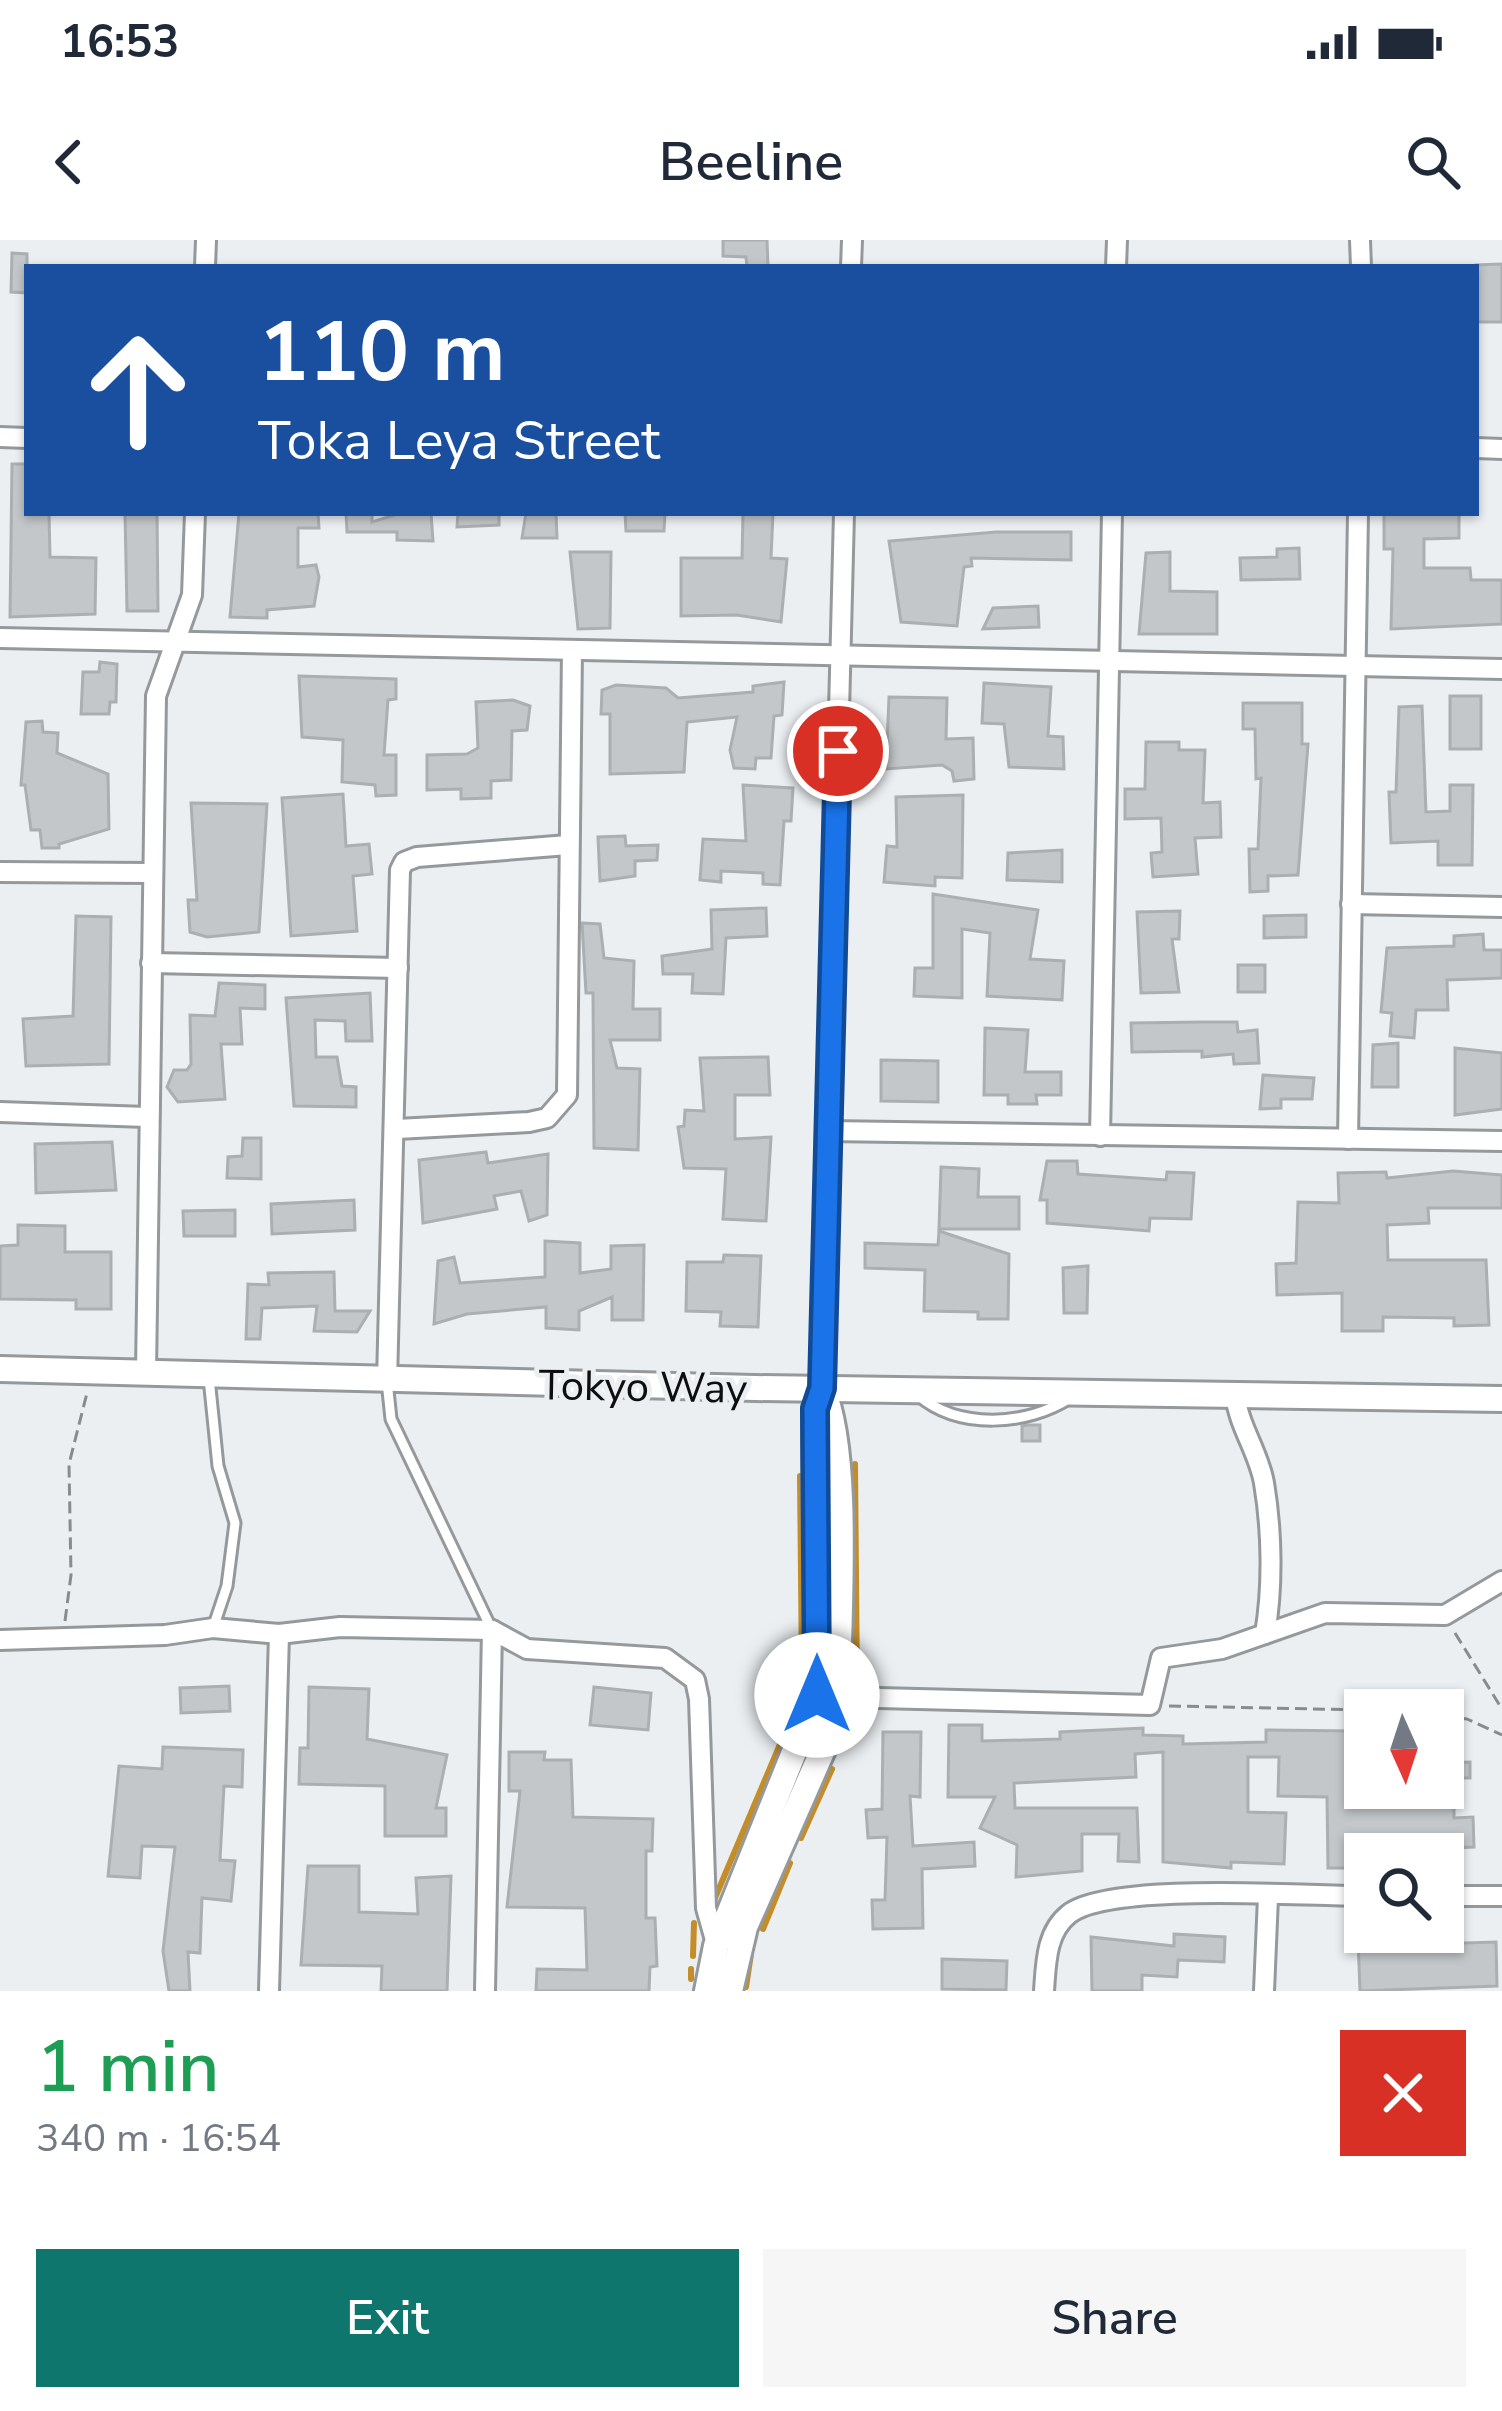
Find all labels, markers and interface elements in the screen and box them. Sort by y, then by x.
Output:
text: 16:53 [60,12,179,73]
text: Beeline [659,125,843,199]
icon: back [36,129,102,195]
icon: search [1400,129,1466,195]
text: 110 m [258,295,506,410]
icon: ahead [60,312,216,468]
text: Toka Leya Street [258,404,660,478]
pin [787,700,889,802]
icon: arrive [805,718,871,784]
street label: Tokyo Way [538,1357,748,1418]
position arrow [754,1632,880,1758]
north arrow [1344,1689,1464,1809]
map controls [1344,1689,1464,1953]
button: search [1344,1833,1464,1953]
text: 1 min [36,2018,219,2116]
button: close [1340,2030,1466,2156]
text: 340 m · 16:54 [36,2112,281,2165]
button: Exit [36,2249,739,2387]
button: Share [763,2249,1466,2387]

